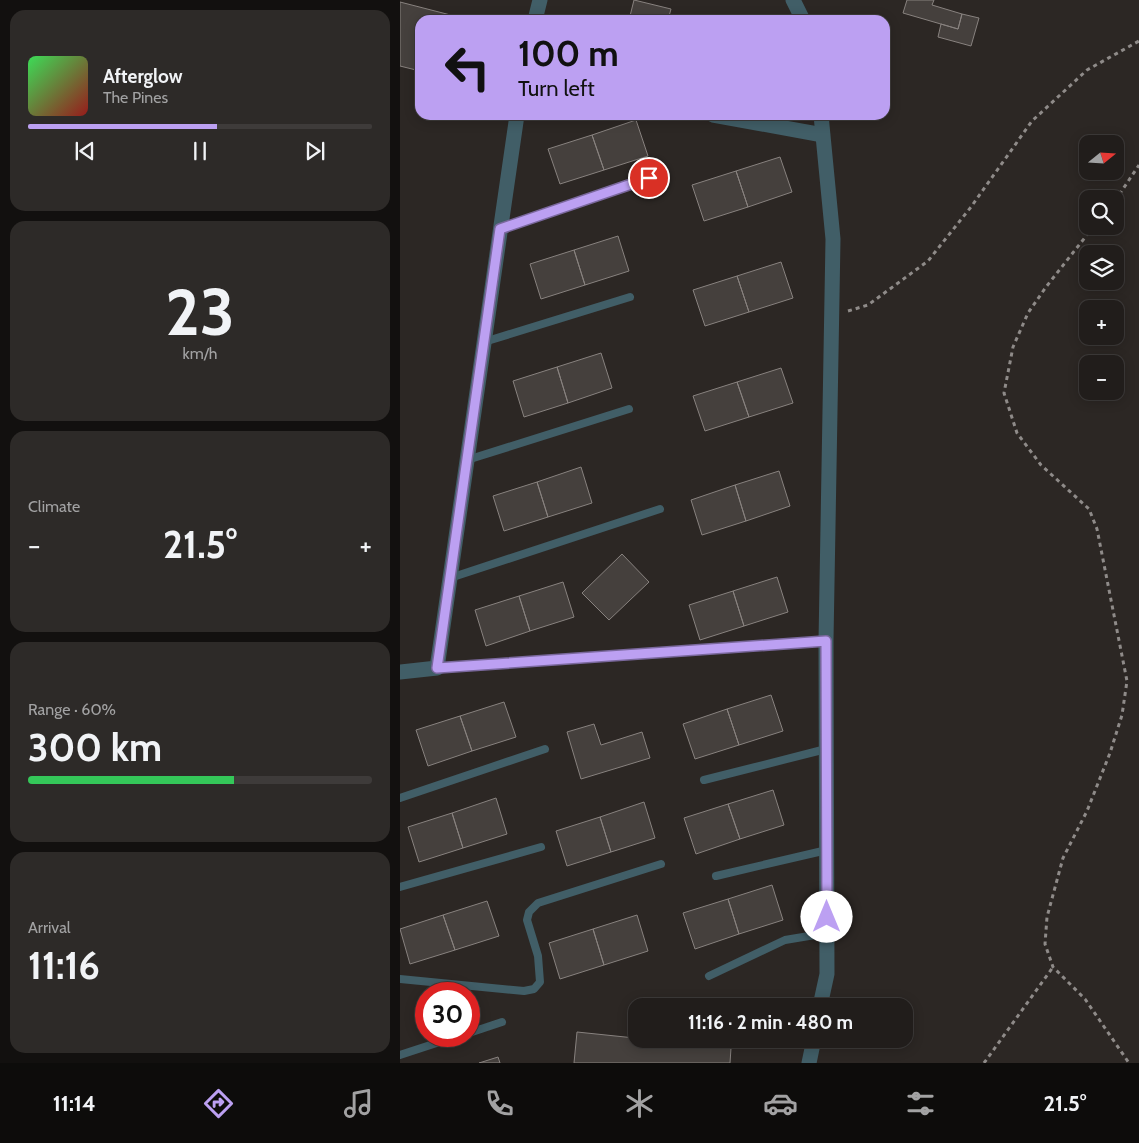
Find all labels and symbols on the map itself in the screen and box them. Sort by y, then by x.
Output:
north arrow [1079,135,1124,180]
pin [628,157,670,199]
position arrow [800,890,852,942]
speed limit sign: 30 [415,982,480,1047]

